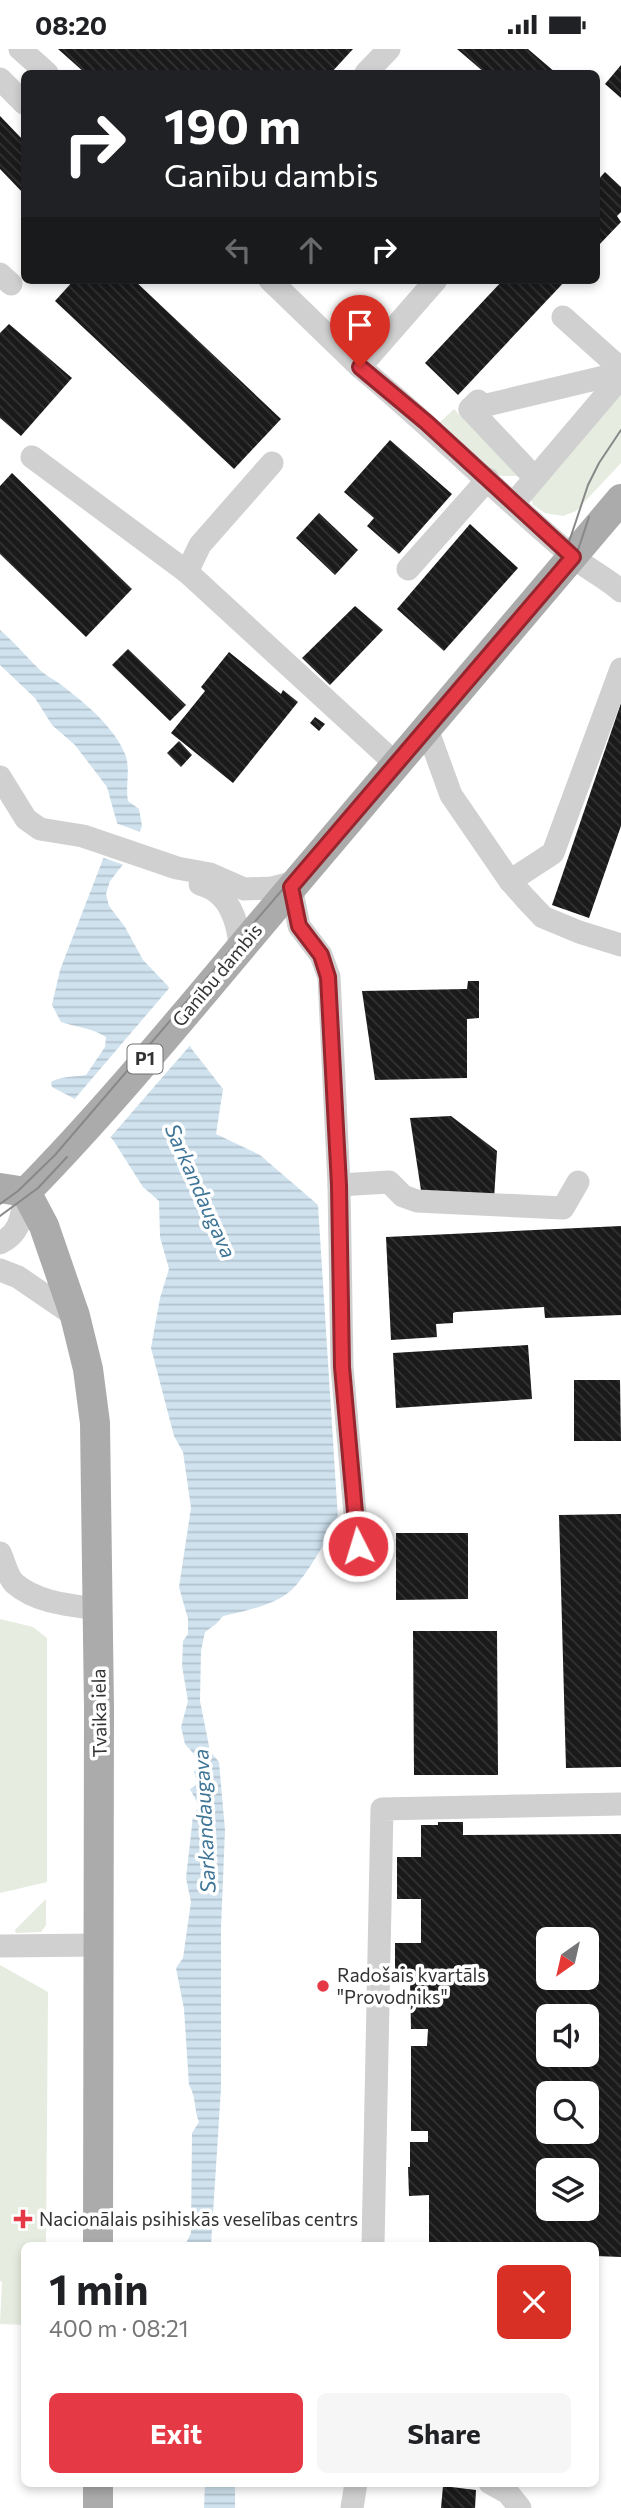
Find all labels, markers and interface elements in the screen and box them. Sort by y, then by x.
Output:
text: 08:20 [35,9,107,40]
text: 190 m [164,94,301,154]
icon: right [49,98,140,189]
text: Ganību dambis [164,154,379,194]
icon: left [219,231,257,269]
icon: ahead [292,231,330,269]
icon: right [365,231,403,269]
pin [330,295,390,367]
icon: arrive [341,306,379,344]
street label: Ganību dambis [167,918,266,1031]
road number: P1 [128,1044,162,1073]
water label: Sarkandaugava [161,1119,242,1261]
position arrow [321,1509,395,1583]
street label: Tvaika iela [86,1668,111,1758]
water label: Sarkandaugava [187,1748,220,1894]
north arrow [536,1927,598,1990]
map controls [536,1927,599,2221]
place label: Radošais kvartāls "Provodņiks" [337,1963,486,2010]
marker: Radošais kvartāls "Provodņiks" [315,1978,331,1994]
button: sound [536,2004,599,2067]
button: search [536,2081,599,2144]
button: layers [536,2158,599,2221]
place label: Nacionālais psihiskās veselības centrs [39,2207,358,2230]
marker: Nacionālais psihiskās veselības centrs [13,2209,33,2229]
text: 1 min [49,2262,149,2314]
button: close [497,2265,571,2339]
text: 400 m · 08:21 [49,2314,189,2342]
button: Exit [49,2393,303,2473]
button: Share [317,2393,571,2473]

